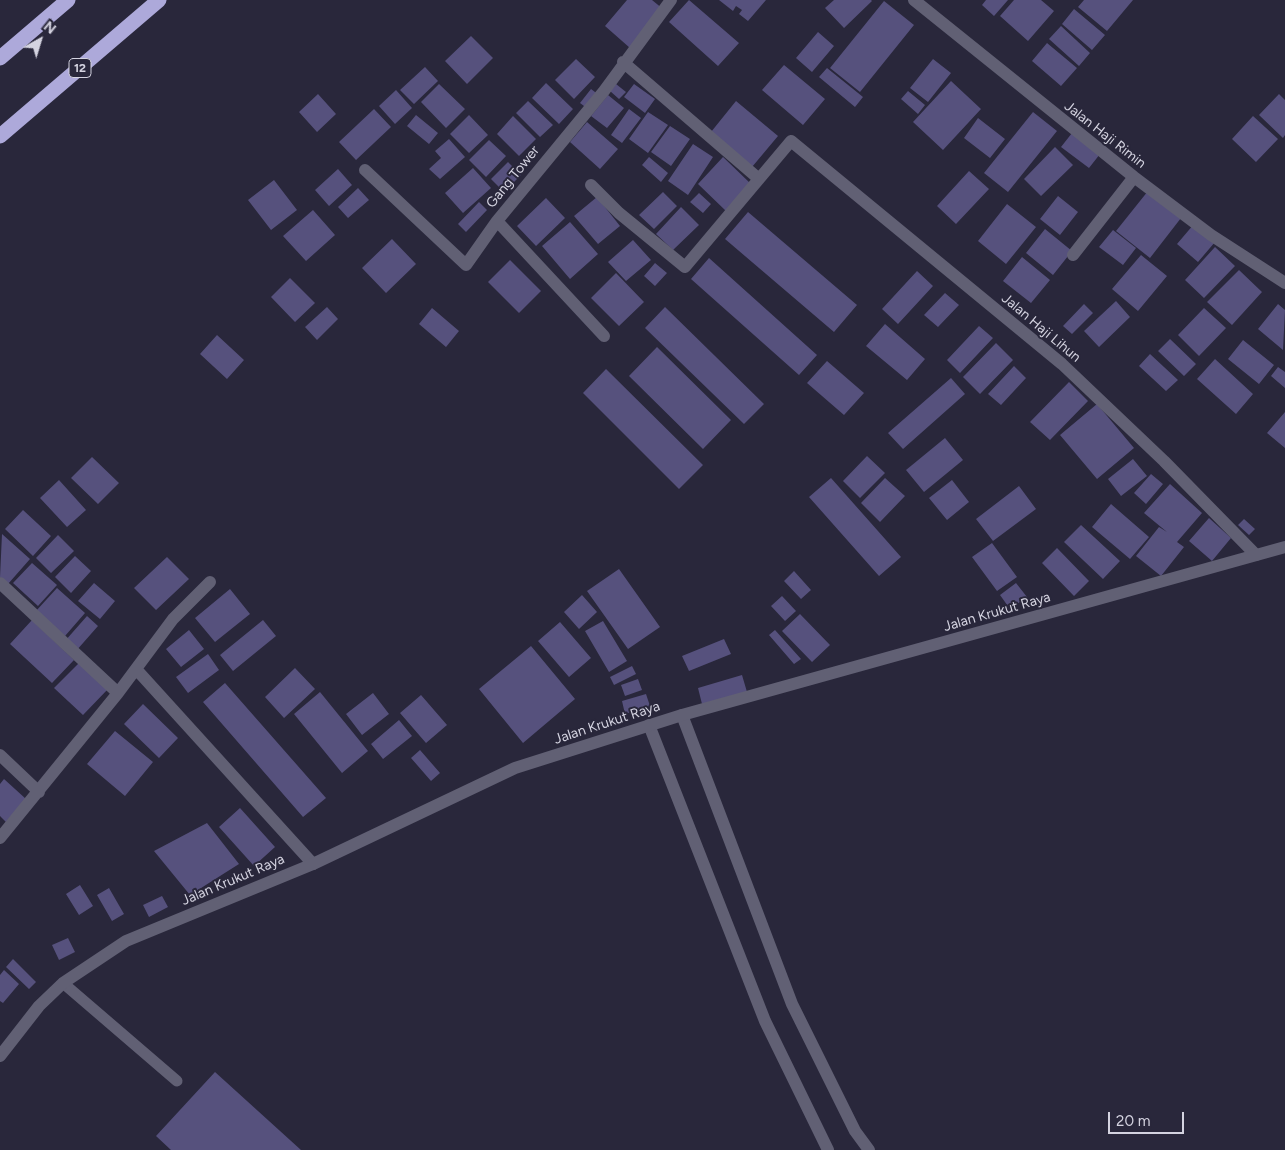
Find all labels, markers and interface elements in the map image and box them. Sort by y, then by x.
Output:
north arrow [15,15,65,65]
text: N [40,18,59,38]
road number: 12 [69,58,91,78]
street label: Jalan Haji Rimin [1061,98,1149,172]
street label: Gang Tower [483,142,543,212]
street label: Jalan Haji Lihun [998,290,1084,366]
street label: Jalan Krukut Raya [942,589,1052,635]
street label: Jalan Krukut Raya [552,698,662,748]
street label: Jalan Krukut Raya [179,851,287,909]
scale bar [1110,1102,1186,1134]
text: 20 m [1116,1112,1150,1130]

